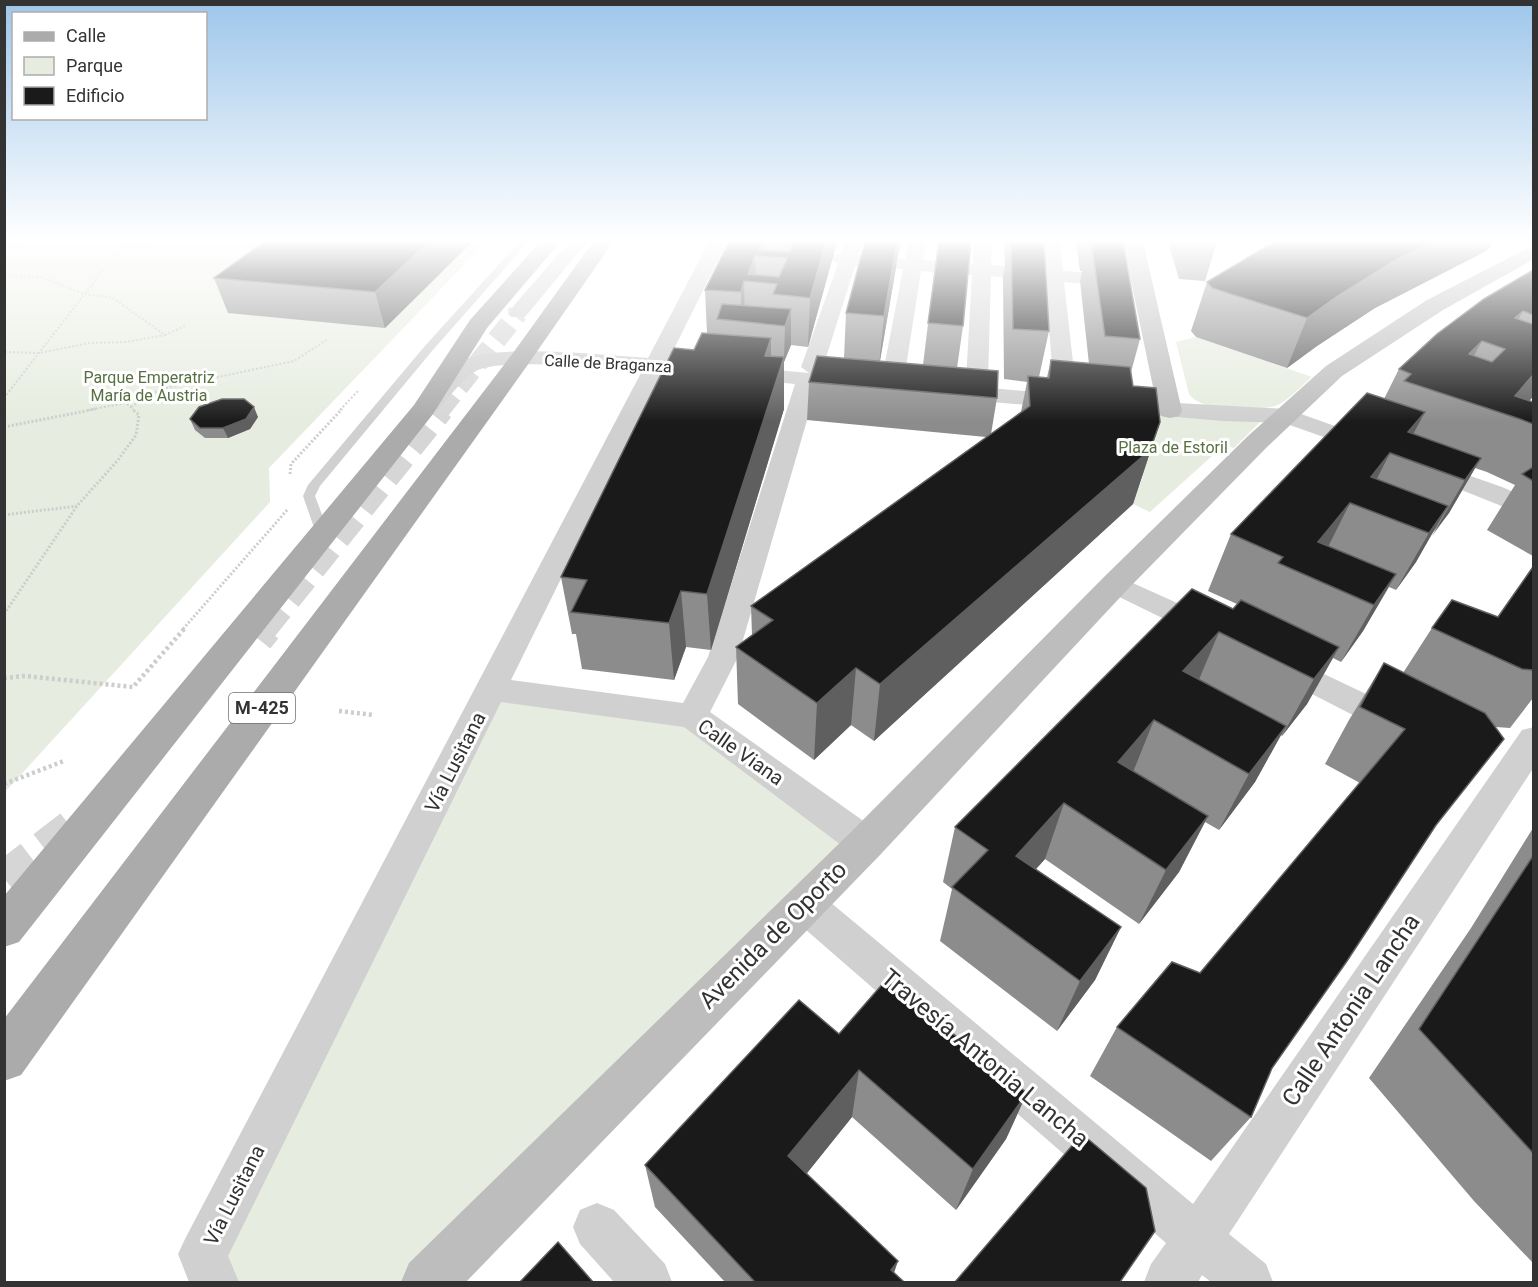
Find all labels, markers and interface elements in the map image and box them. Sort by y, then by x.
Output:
legend [12,12,207,120]
text: Calle [66,25,106,46]
text: Parque [66,55,123,76]
text: Edificio [66,85,125,106]
street label: Calle de Braganza [544,351,672,376]
park label: Parque Emperatriz María de Austria [83,368,215,405]
park label: Plaza de Estoril [1118,438,1228,457]
road number: M-425 [229,693,295,723]
street label: Vía Lusitana [419,708,491,816]
street label: Calle Viana [693,714,789,790]
street label: Avenida de Oporto [694,856,852,1014]
street label: Calle Antonia Lancha [1276,909,1426,1111]
street label: Travesía Antonia Lancha [876,963,1094,1153]
street label: Vía Lusitana [198,1141,270,1249]

